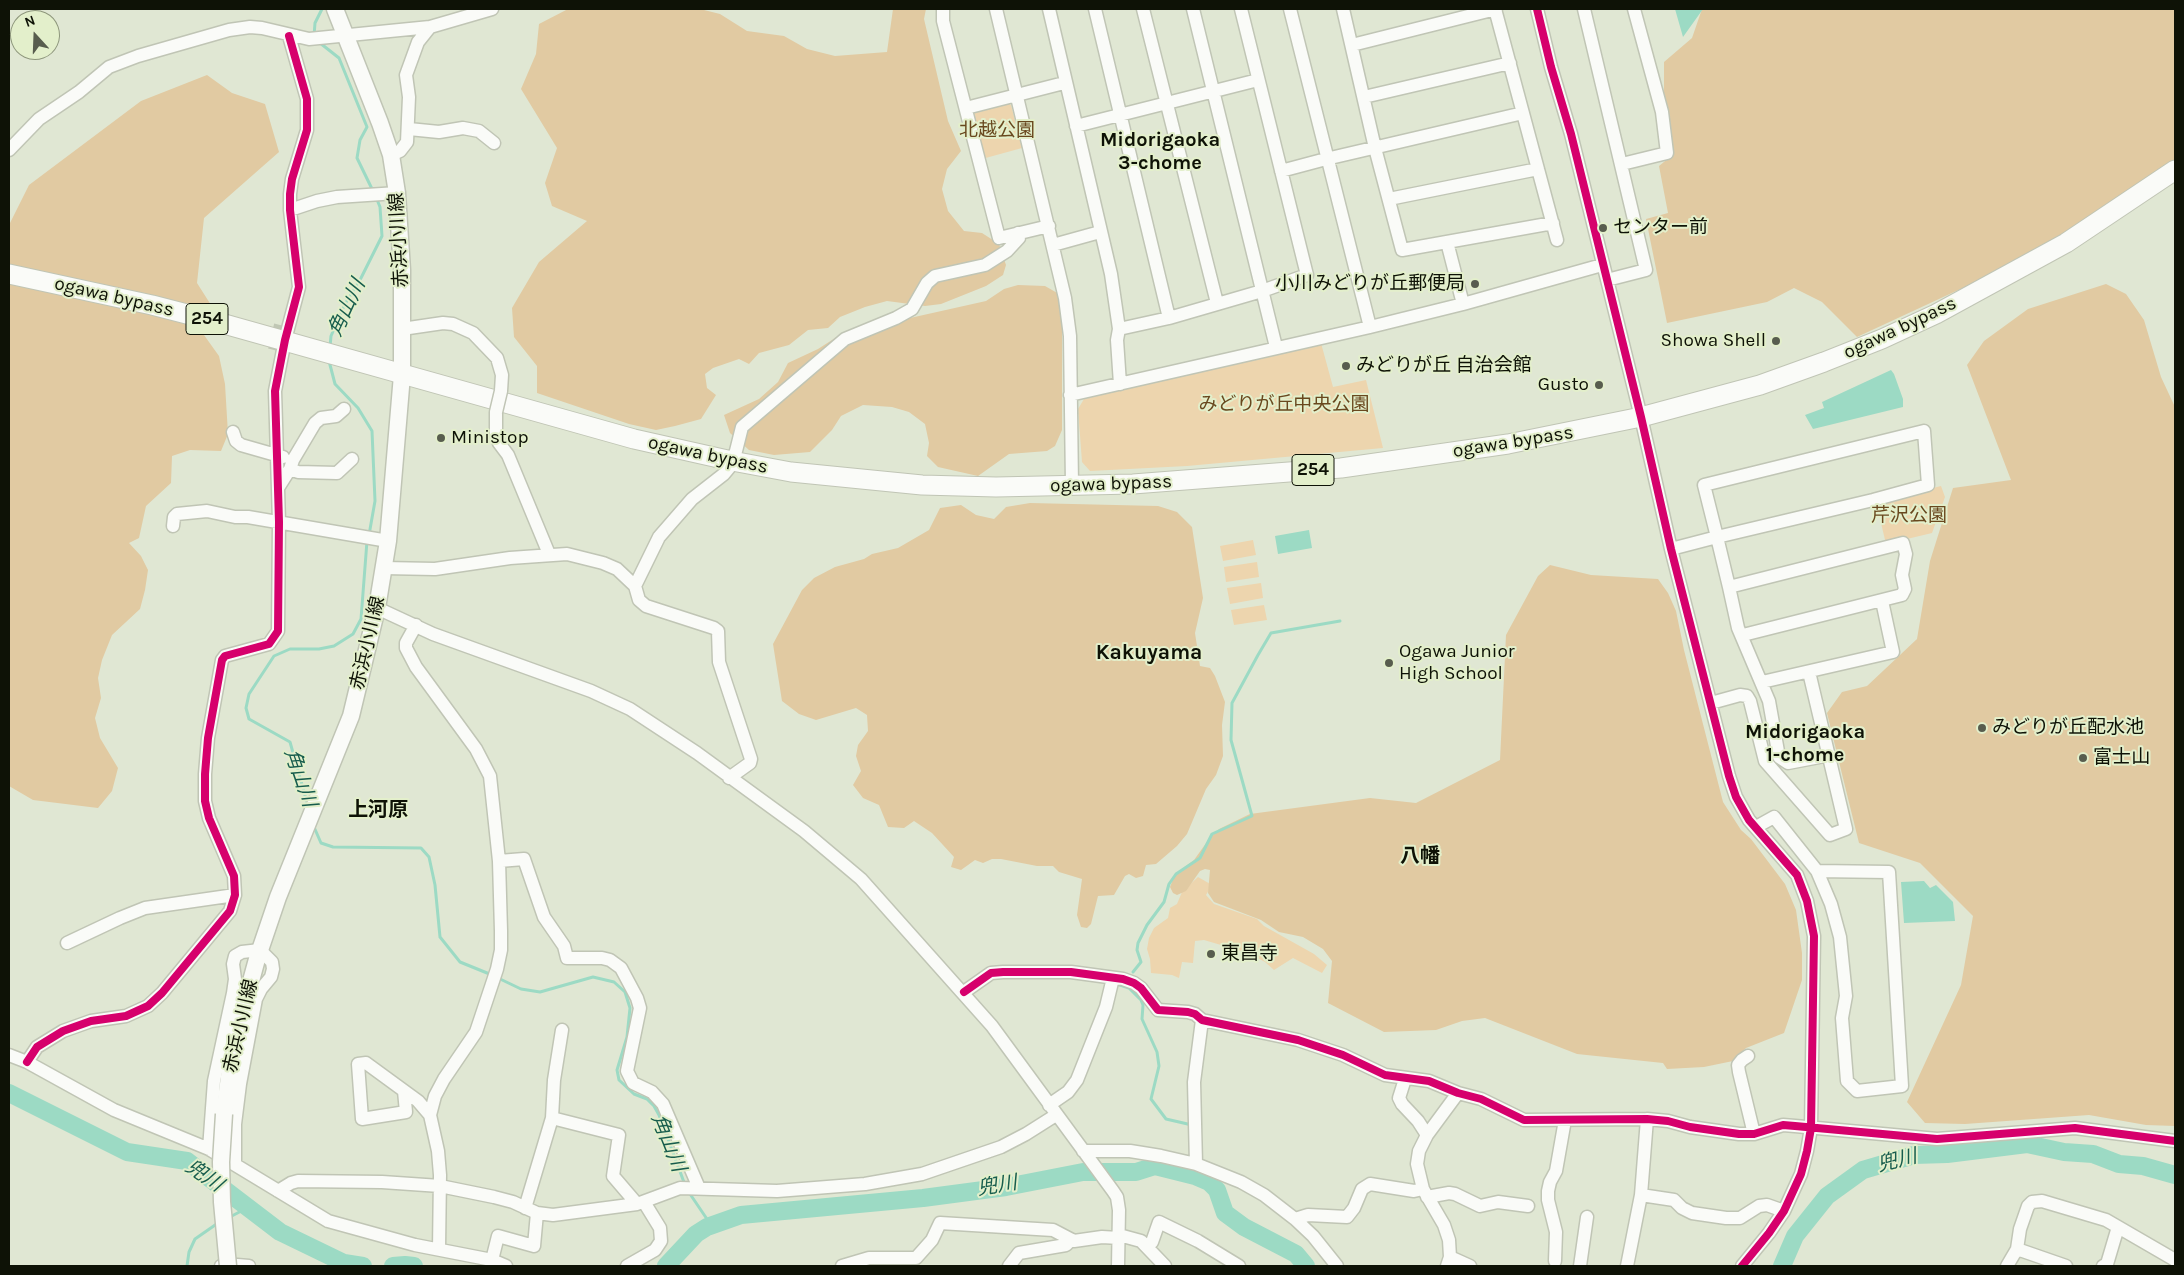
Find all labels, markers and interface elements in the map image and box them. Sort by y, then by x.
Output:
north arrow [10,10,60,60]
text: N [22,12,38,31]
park label: 北越公園 [959,120,1035,142]
district label: Midorigaoka 3-chome [1100,128,1220,175]
street label: 赤浜小川線 [385,192,413,288]
place label: センター前 [1613,217,1708,239]
marker: センター前 [1597,222,1609,234]
street label: ogawa bypass [52,272,176,322]
place label: 小川みどりが丘郵便局 [1275,273,1465,295]
water label: 角山川 [323,276,371,340]
marker: 小川みどりが丘郵便局 [1469,278,1481,290]
street label: ogawa bypass [1840,292,1960,364]
road number: 254 [186,304,228,334]
place label: Showa Shell [1661,330,1766,352]
marker: Showa Shell [1770,335,1782,347]
place label: みどりが丘 自治会館 [1356,355,1532,377]
marker: みどりが丘 自治会館 [1340,360,1352,372]
place label: Gusto [1538,374,1589,396]
marker: Gusto [1593,379,1605,391]
park label: みどりが丘中央公園 [1199,394,1369,416]
street label: ogawa bypass [1451,421,1575,463]
place label: Ministop [451,427,529,449]
street label: ogawa bypass [646,431,770,479]
marker: Ministop [435,432,447,444]
road number: 254 [1292,454,1334,486]
street label: ogawa bypass [1050,470,1172,498]
park label: 芹沢公園 [1871,505,1947,527]
street label: 赤浜小川線 [346,594,390,692]
district label: Kakuyama [1096,640,1202,666]
place label: Ogawa Junior High School [1399,641,1515,685]
marker: Ogawa Junior High School [1383,657,1395,669]
place label: みどりが丘配水池 [1992,717,2144,739]
district label: Midorigaoka 1-chome [1745,720,1865,767]
marker: みどりが丘配水池 [1976,722,1988,734]
water label: 角山川 [279,746,321,810]
place label: 富士山 [2093,747,2150,769]
marker: 富士山 [2077,752,2089,764]
district label: 上河原 [348,798,408,822]
district label: 八幡 [1400,844,1440,868]
place label: 東昌寺 [1221,943,1278,965]
marker: 東昌寺 [1205,948,1217,960]
street label: 赤浜小川線 [219,977,263,1075]
water label: 角山川 [646,1111,690,1175]
water label: 兜川 [1875,1145,1919,1177]
water label: 兜川 [181,1155,227,1197]
water label: 兜川 [975,1171,1019,1201]

